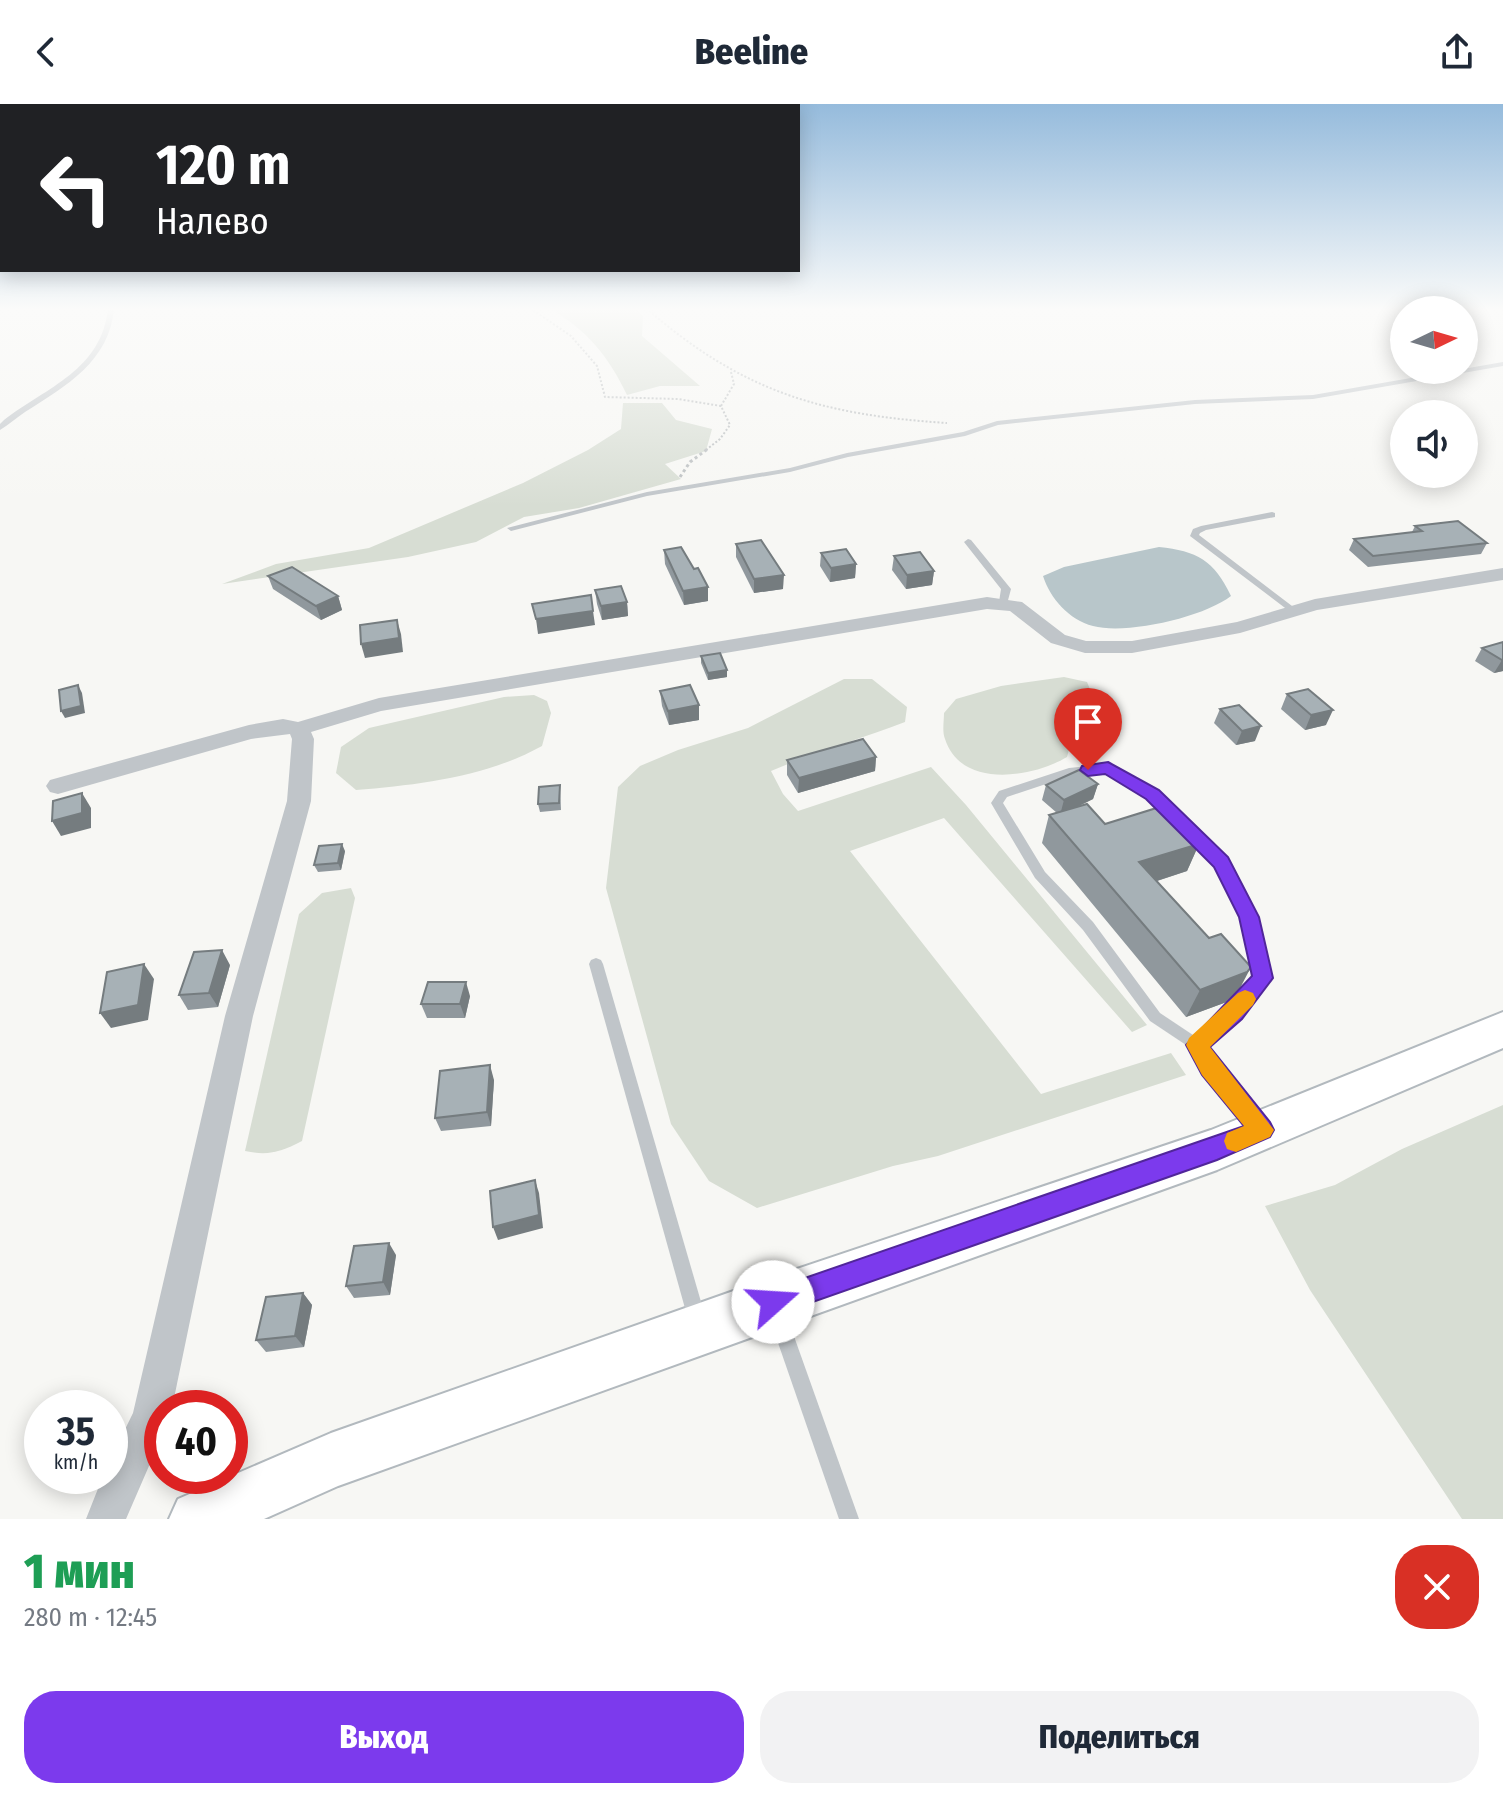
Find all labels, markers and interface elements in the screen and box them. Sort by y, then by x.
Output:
icon: back [24,30,68,74]
text: Beeline [695,30,808,74]
icon: share [1435,30,1479,74]
text: 120 m [156,132,291,199]
icon: left [24,136,128,240]
text: Налево [156,200,269,244]
north arrow [1390,296,1478,384]
map controls [1390,296,1478,488]
button: sound [1390,400,1478,488]
pin [1054,688,1122,770]
icon: arrive [1066,700,1110,744]
position arrow [731,1260,815,1344]
speed limit sign: 40 [144,1390,248,1494]
text: 35 [57,1408,95,1456]
text: km/h [54,1450,98,1474]
text: 1 мин [24,1543,135,1601]
button: close [1395,1545,1479,1629]
text: 280 m · 12:45 [24,1602,157,1633]
button: Выход [24,1691,744,1783]
button: Поделиться [760,1691,1479,1783]

